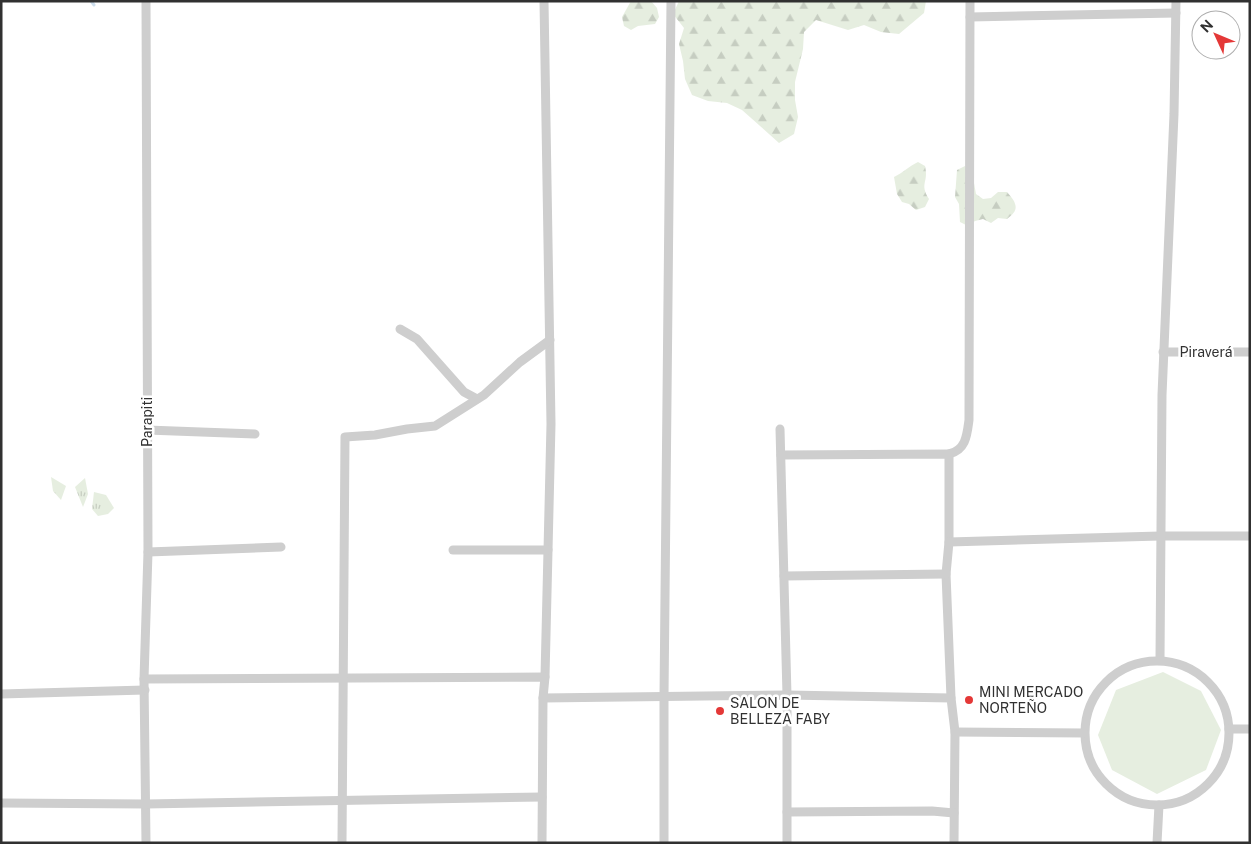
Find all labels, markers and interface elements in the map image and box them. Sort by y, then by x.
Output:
north arrow [1191,10,1241,60]
text: N [1197,16,1216,35]
street label: Piraverá [1179,344,1233,360]
street label: Parapiti [139,397,155,447]
place label: MINI MERCADO NORTEÑO [979,684,1083,716]
marker: MINI MERCADO NORTEÑO [963,694,975,706]
place label: SALON DE BELLEZA FABY [730,695,831,727]
marker: SALON DE BELLEZA FABY [714,705,726,717]

